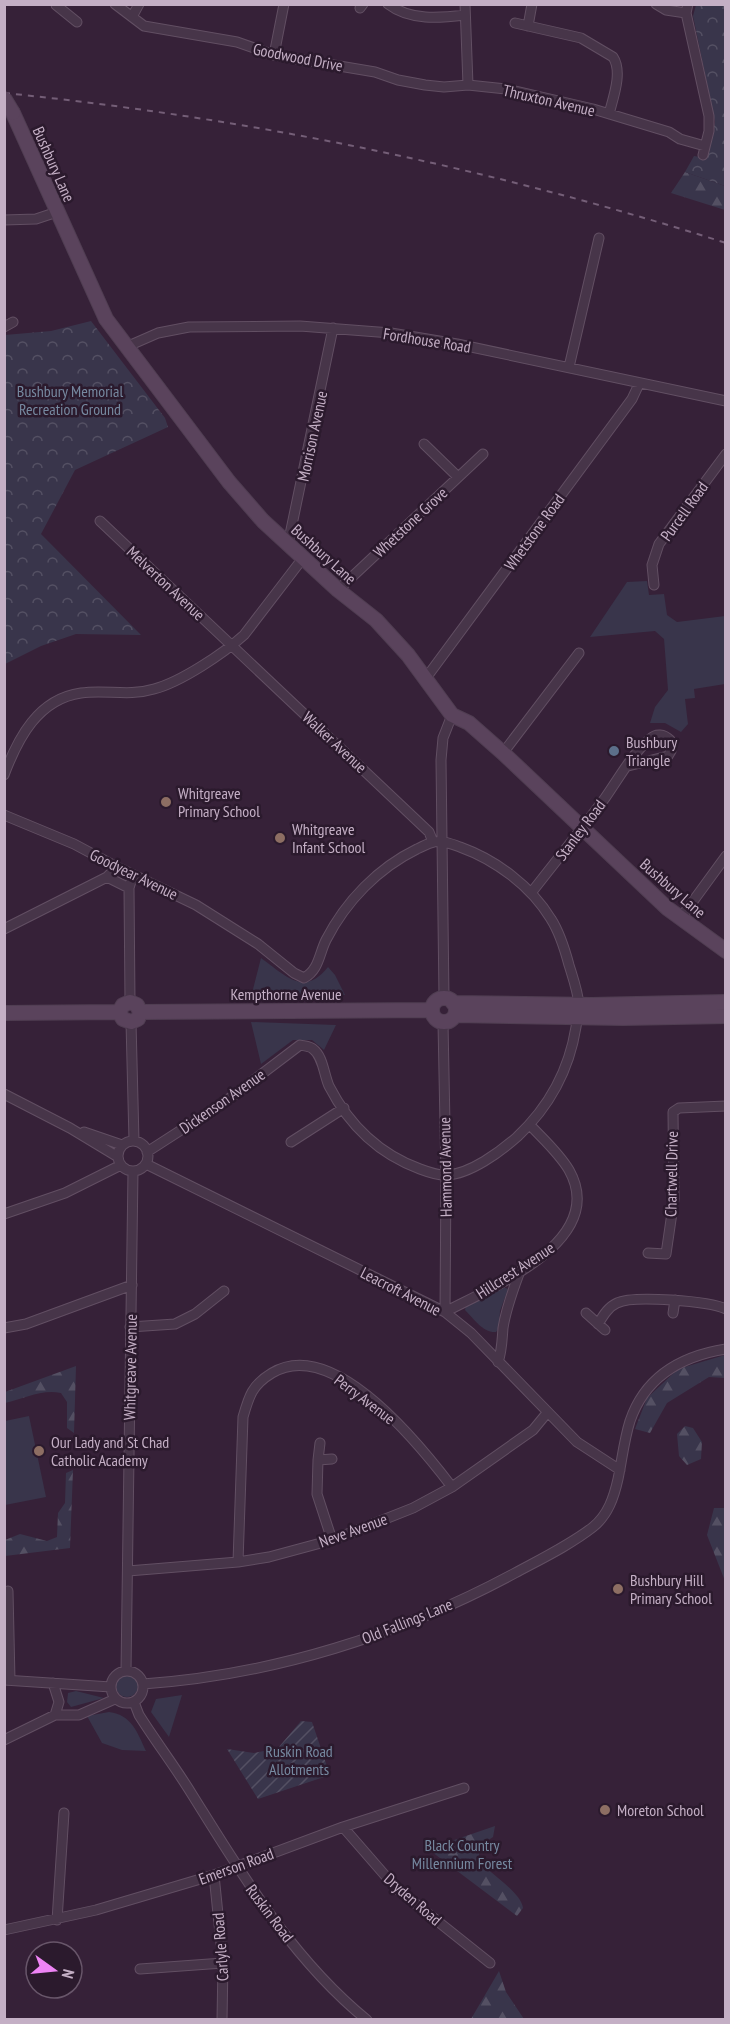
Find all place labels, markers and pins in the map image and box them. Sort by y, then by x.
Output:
place label: Bushbury Triangle [626,732,677,770]
marker: Bushbury Triangle [607,744,621,758]
place label: Whitgreave Primary School [178,783,260,821]
marker: Whitgreave Primary School [159,795,173,809]
place label: Whitgreave Infant School [292,819,365,857]
marker: Whitgreave Infant School [273,831,287,845]
place label: Our Lady and St Chad Catholic Academy [51,1432,169,1470]
marker: Our Lady and St Chad Catholic Academy [32,1444,46,1458]
place label: Bushbury Hill Primary School [630,1570,712,1608]
marker: Bushbury Hill Primary School [611,1582,625,1596]
place label: Moreton School [617,1800,704,1820]
marker: Moreton School [598,1803,612,1817]

